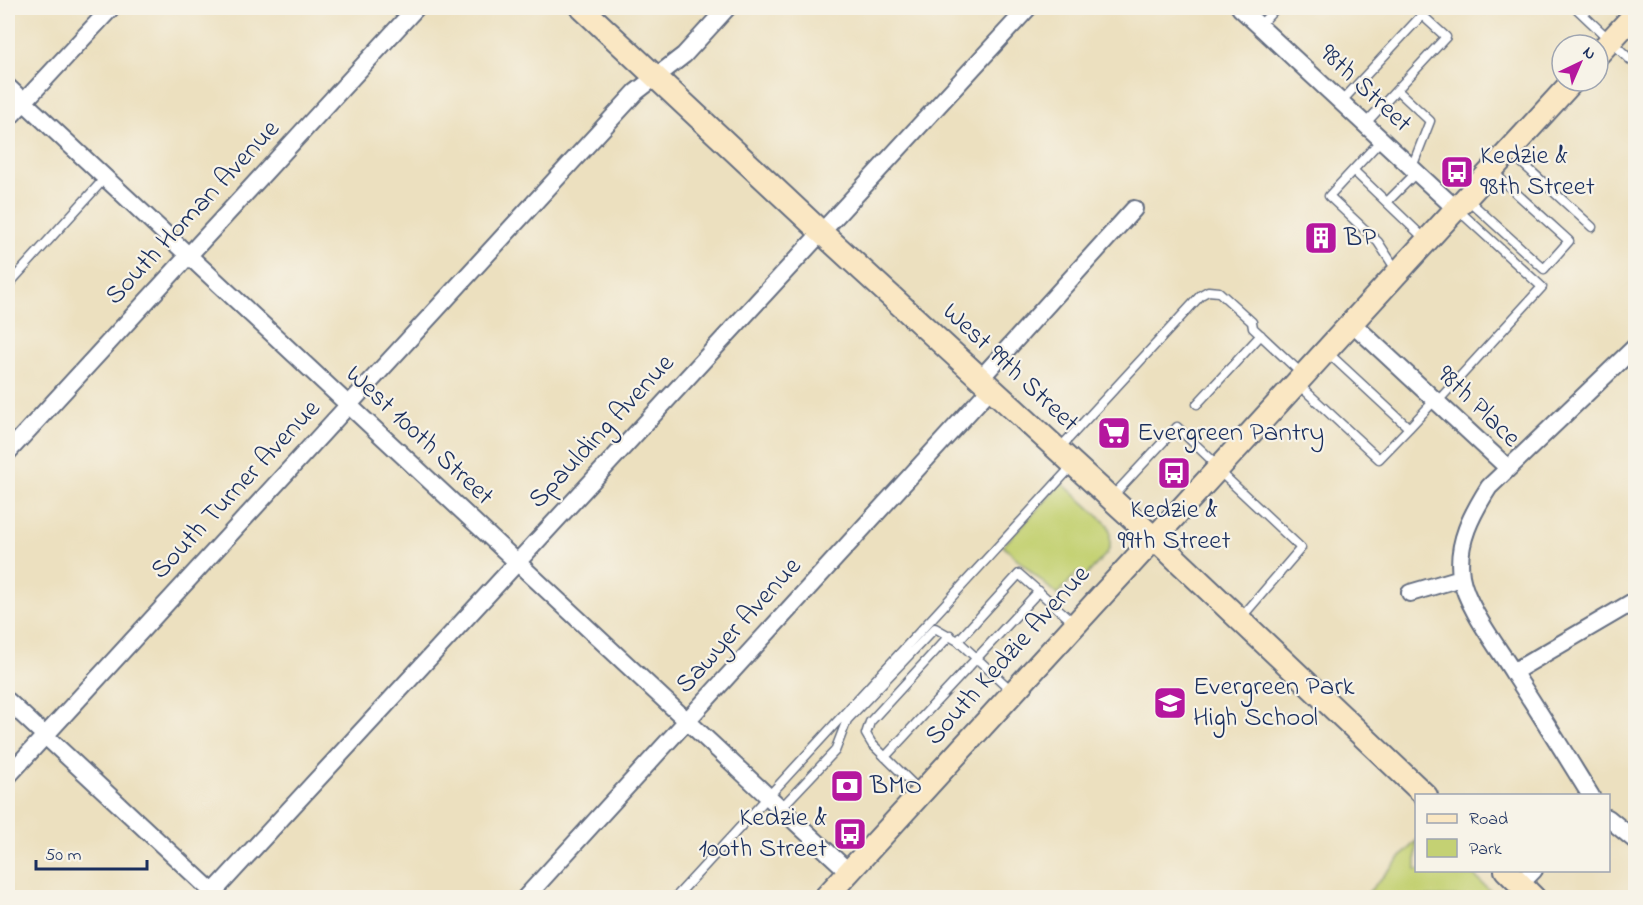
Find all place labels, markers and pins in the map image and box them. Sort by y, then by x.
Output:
place label: Kedzie & 98th Street [1480,137,1595,207]
bus stop icon: Kedzie & 98th Street [1439,154,1475,190]
place label: BP [1343,219,1376,258]
building icon: BP [1303,220,1339,256]
place label: Evergreen Pantry [1137,414,1324,453]
supermarket icon: Evergreen Pantry [1096,415,1132,451]
bus stop icon: Kedzie & 99th Street [1156,455,1192,491]
place label: Kedzie & 99th Street [1118,491,1230,561]
place label: Evergreen Park High School [1193,668,1355,738]
school or university icon: Evergreen Park High School [1152,685,1188,721]
place label: BMO [869,767,922,806]
bank icon: BMO [829,768,865,804]
place label: Kedzie & 100th Street [698,799,827,869]
bus stop icon: Kedzie & 100th Street [832,816,868,852]

